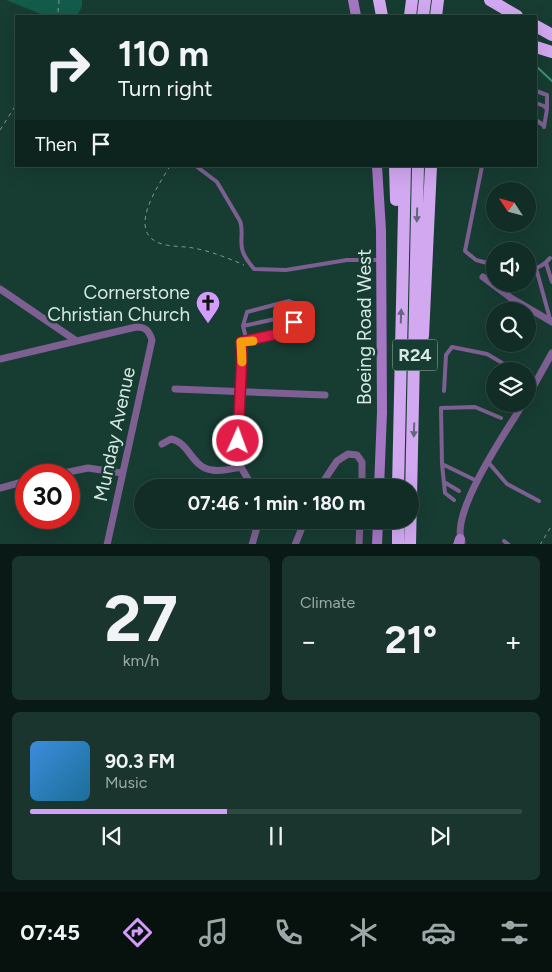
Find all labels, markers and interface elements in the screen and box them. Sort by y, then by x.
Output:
text: 110 m [118,33,209,75]
icon: right [35,35,100,100]
text: Turn right [118,75,213,102]
icon: arrive [87,130,115,158]
text: Then [35,133,77,156]
north arrow [486,182,536,232]
map controls [486,182,536,412]
one-way arrow [413,207,421,223]
button: sound [486,242,536,292]
street label: Boeing Road West [353,249,376,405]
place label: Cornerstone Christian Church [47,281,190,326]
church icon: Cornerstone Christian Church [195,290,221,324]
pin [273,301,315,343]
button: search [486,302,536,352]
icon: arrive [280,308,308,336]
one-way arrow [397,308,405,324]
road number: R24 [392,340,438,370]
button: layers [486,362,536,412]
street label: Munday Avenue [89,365,140,503]
position arrow [211,414,263,466]
one-way arrow [410,422,418,438]
speed limit sign: 30 [15,464,80,529]
text: 07:46 · 1 min · 180 m [188,492,365,515]
text: 27 [104,579,178,657]
text: Climate [300,593,355,612]
text: 21° [385,617,437,663]
text: − [300,624,317,658]
text: + [505,624,522,658]
text: km/h [123,651,159,670]
text: 90.3 FM [105,750,175,773]
text: Music [105,773,147,792]
icon: previous [98,822,126,850]
icon: pause [262,822,290,850]
icon: next [426,822,454,850]
icon: directions [120,915,155,950]
icon: music [196,915,231,950]
icon: phone [271,915,306,950]
icon: climate [346,915,381,950]
icon: car [421,915,456,950]
icon: filters [497,915,532,950]
text: 07:45 [20,919,80,946]

